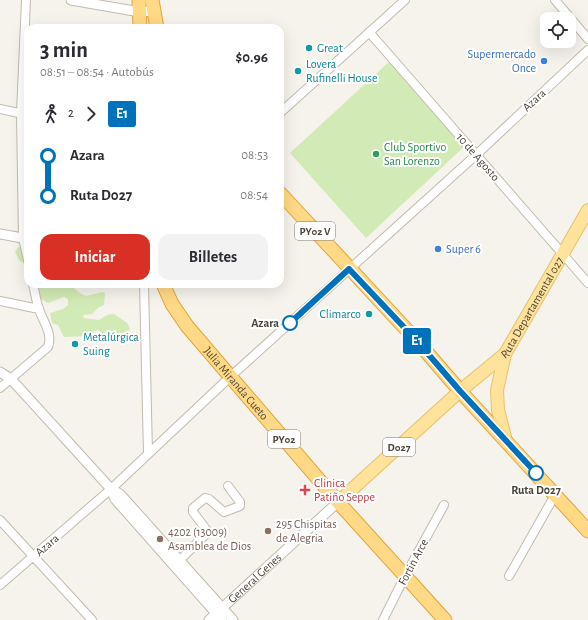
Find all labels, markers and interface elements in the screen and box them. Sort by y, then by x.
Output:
map controls [540,12,576,48]
button: locate [540,12,576,48]
text: 3 min [40,39,88,61]
place label: Great [317,42,343,54]
marker: Great [304,43,314,53]
place label: Supermercado Once [468,48,536,74]
text: $0.96 [236,50,268,65]
marker: Supermercado Once [539,56,549,66]
place label: Lovera Rufinelli House [306,58,378,84]
text: 08:51 – 08:54 · Autobús [40,66,154,79]
marker: Lovera Rufinelli House [293,66,303,76]
street label: Azara [520,86,548,113]
icon: walk [40,103,62,125]
icon: forward [80,103,102,125]
text: 2 [68,107,74,120]
text: E1 [116,107,128,121]
street label: 10 de Agosto [454,131,502,183]
place label: Club Sportivo San Lorenzo [384,141,447,167]
text: Azara [70,148,105,163]
text: 08:53 [241,149,268,162]
marker: Club Sportivo San Lorenzo [371,149,381,159]
text: Ruta D027 [70,188,132,203]
text: 08:54 [240,189,268,202]
road number: PY02 V [295,222,335,240]
button: Iniciar [40,234,150,280]
button: Billetes [158,234,268,280]
place label: Super 6 [446,243,481,255]
marker: Super 6 [433,244,443,254]
street label: Ruta Departamental 027 [499,255,566,361]
place label: Climarco [319,308,361,320]
marker: Climarco [364,309,374,319]
marker: Azara [282,315,298,331]
place label: Azara [251,317,279,329]
line badge: E1 [399,328,435,354]
place label: Metalúrgica Suing [83,331,139,357]
text: E1 [411,334,423,348]
marker: Metalúrgica Suing [70,339,80,349]
street label: Julia Miranda Cueto [202,344,271,422]
road number: PY02 [268,430,300,448]
road number: D027 [383,438,415,456]
marker: Ruta D027 [528,465,544,481]
place label: Clinica Patiño Seppe [314,477,375,503]
marker: Clinica Patiño Seppe [299,484,311,496]
place label: Ruta D027 [511,484,561,496]
place label: 295 Chispitas de Alegria [276,518,337,544]
place label: 4202 (13009) Asamblea de Dios [168,526,251,552]
marker: 295 Chispitas de Alegria [263,526,273,536]
street label: Azara [33,531,61,558]
marker: 4202 (13009) Asamblea de Dios [155,534,165,544]
street label: Fortin Arce [396,537,430,587]
street label: General Genes [226,551,284,605]

